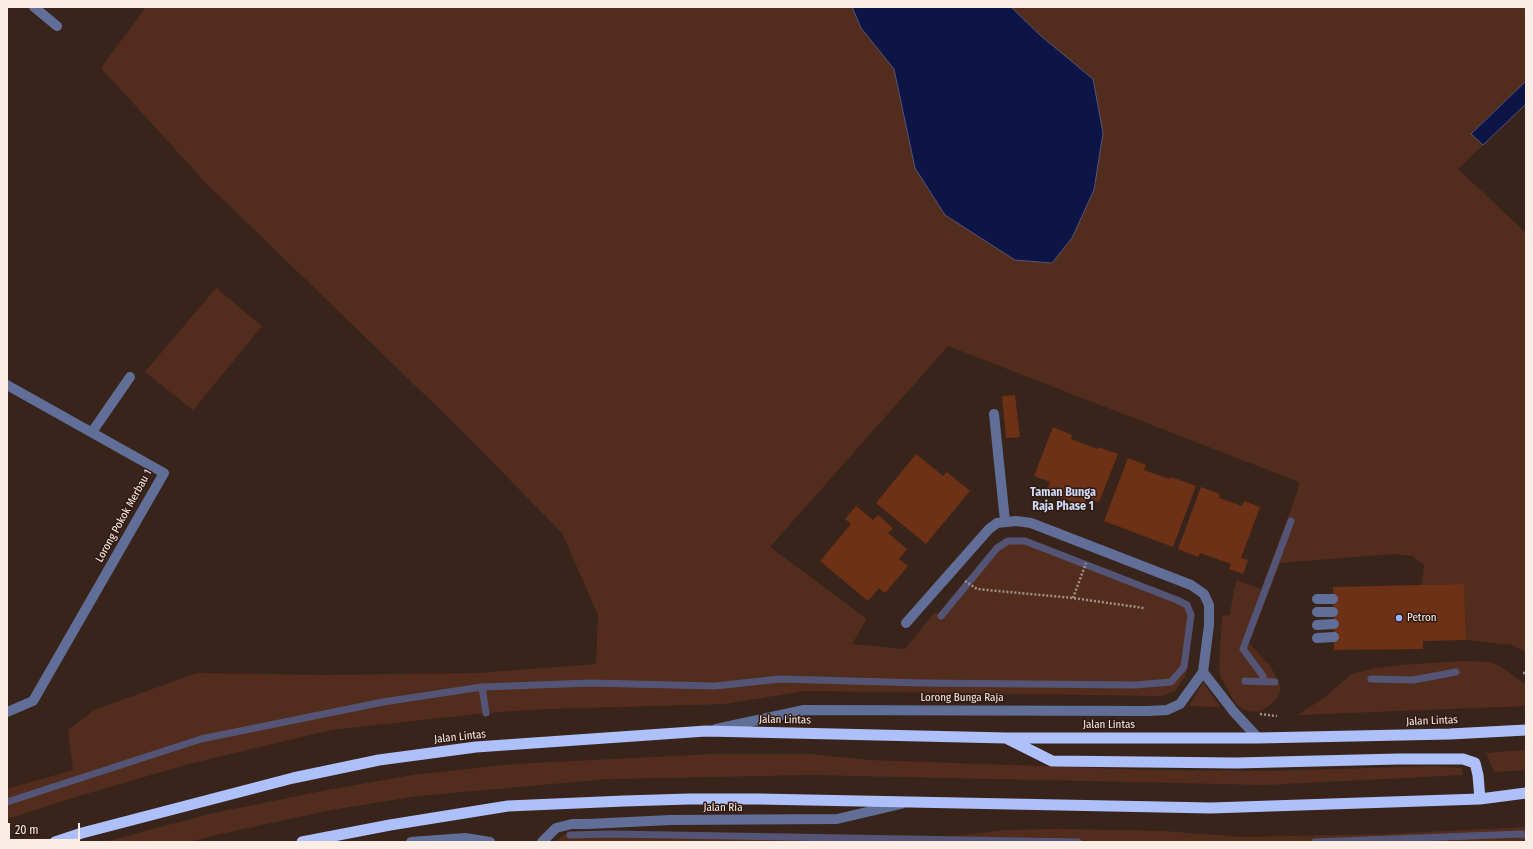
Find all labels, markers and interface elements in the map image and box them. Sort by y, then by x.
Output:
street label: Lorong Pokok Merbau 1 [93,467,155,565]
district label: Taman Bunga Raja Phase 1 [1030,486,1096,514]
place label: Petron [1407,611,1437,625]
marker: Petron [1394,613,1404,623]
street label: Lorong Bunga Raja [920,691,1004,705]
street label: Jalan Lintas [759,713,811,727]
street label: Jalan Lintas [1406,713,1458,729]
street label: Jalan Lintas [1083,718,1135,732]
street label: Jalan Lintas [434,728,486,746]
street label: Jalan Ria [703,801,743,815]
scale bar [10,815,82,841]
text: 20 m [15,823,39,837]

